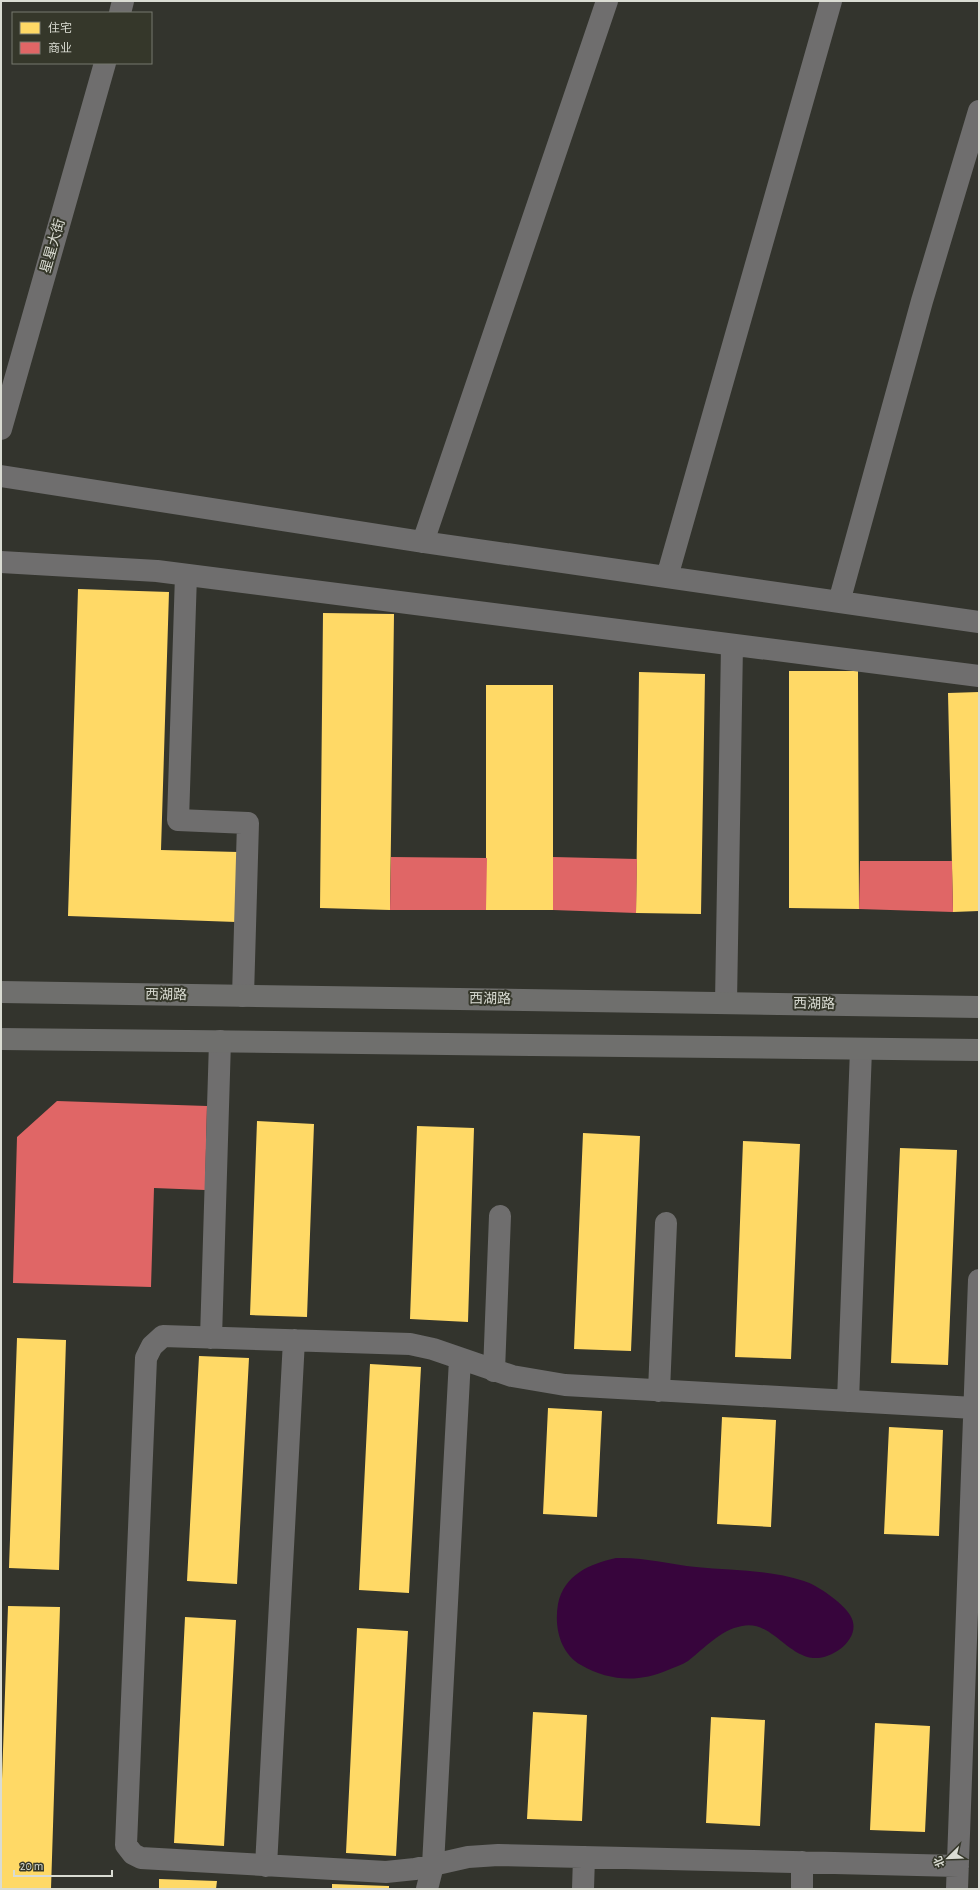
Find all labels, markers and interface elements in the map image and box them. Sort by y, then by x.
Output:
legend [12,12,152,64]
text: 住宅 [48,21,72,34]
text: 商业 [48,41,72,54]
street label: 星星大街 [38,217,67,275]
street label: 西湖路 [145,987,187,1002]
street label: 西湖路 [469,991,511,1006]
street label: 西湖路 [793,996,835,1011]
north arrow [928,1838,968,1878]
scale bar [14,1852,112,1878]
text: 北 [932,1855,946,1869]
text: 20 m [20,1860,43,1872]

